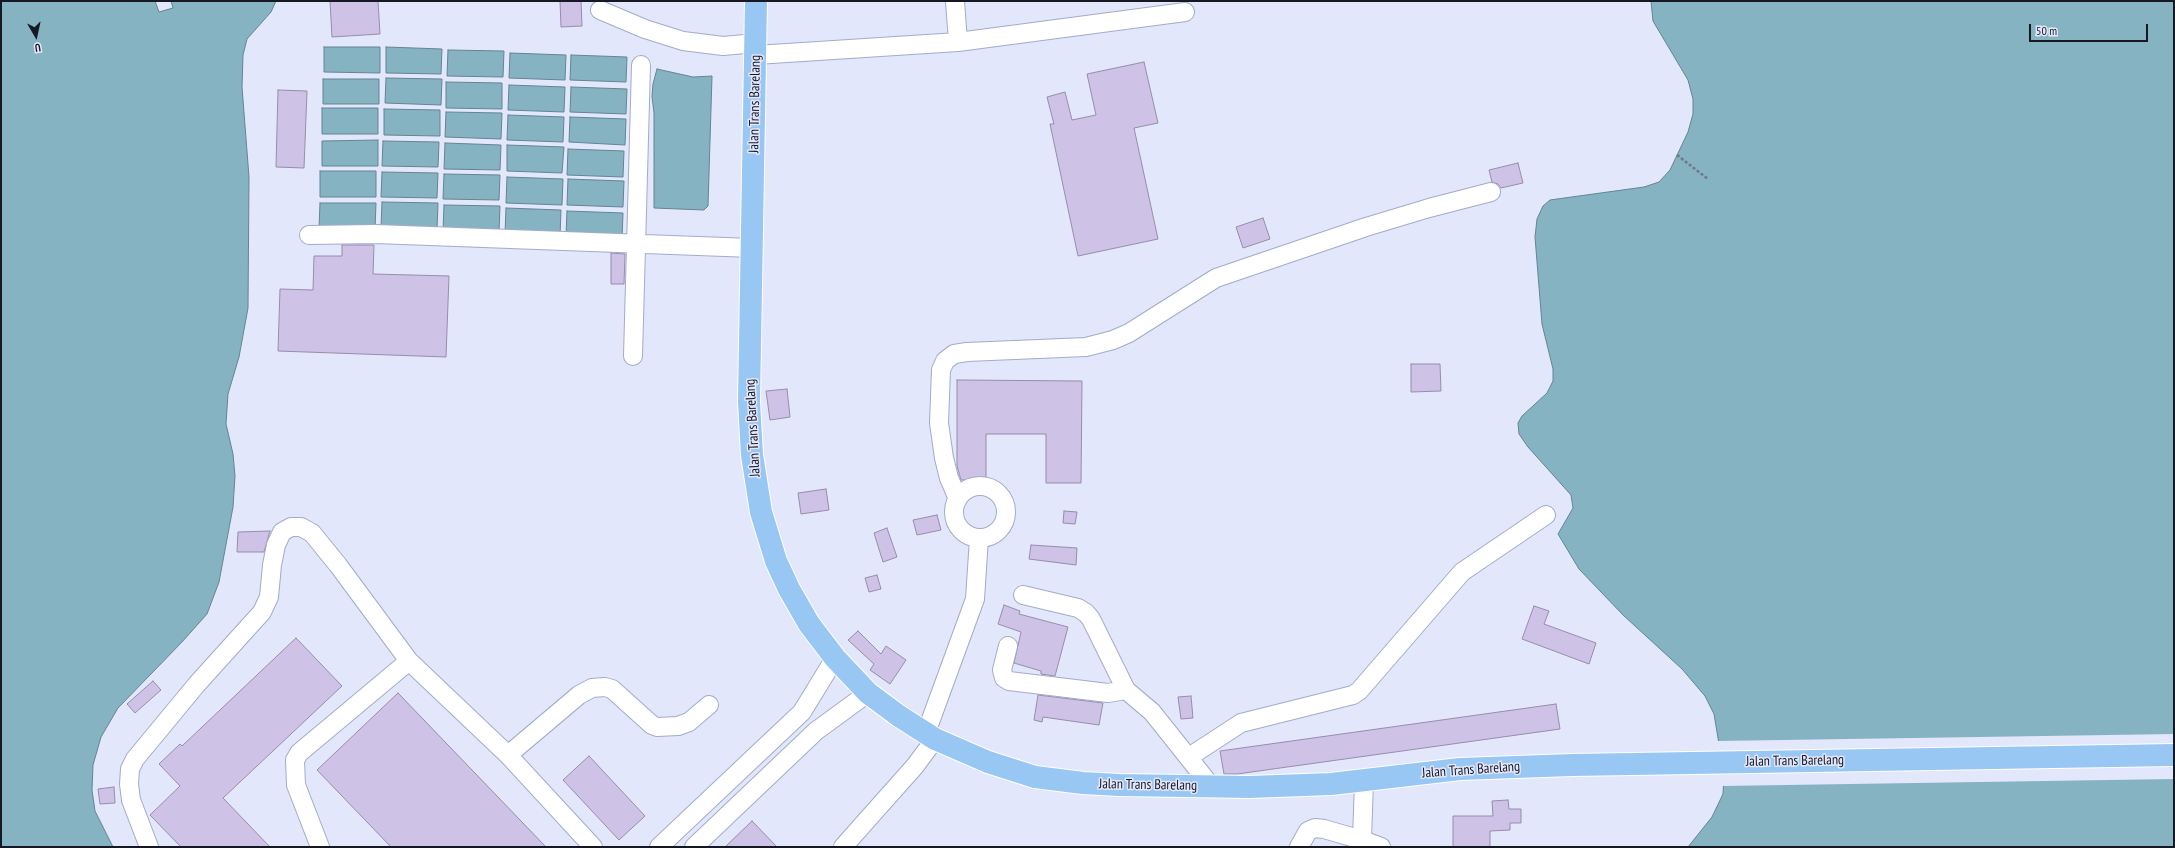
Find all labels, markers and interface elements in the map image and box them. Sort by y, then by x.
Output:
north arrow [16,16,56,56]
scale bar [2031,16,2150,42]
text: 50 m [2036,23,2057,38]
text: U [34,40,42,55]
street label: Jalan Trans Barelang [746,55,764,153]
street label: Jalan Trans Barelang [742,379,764,477]
street label: Jalan Trans Barelang [1746,752,1844,770]
street label: Jalan Trans Barelang [1421,758,1521,782]
street label: Jalan Trans Barelang [1099,776,1197,794]

